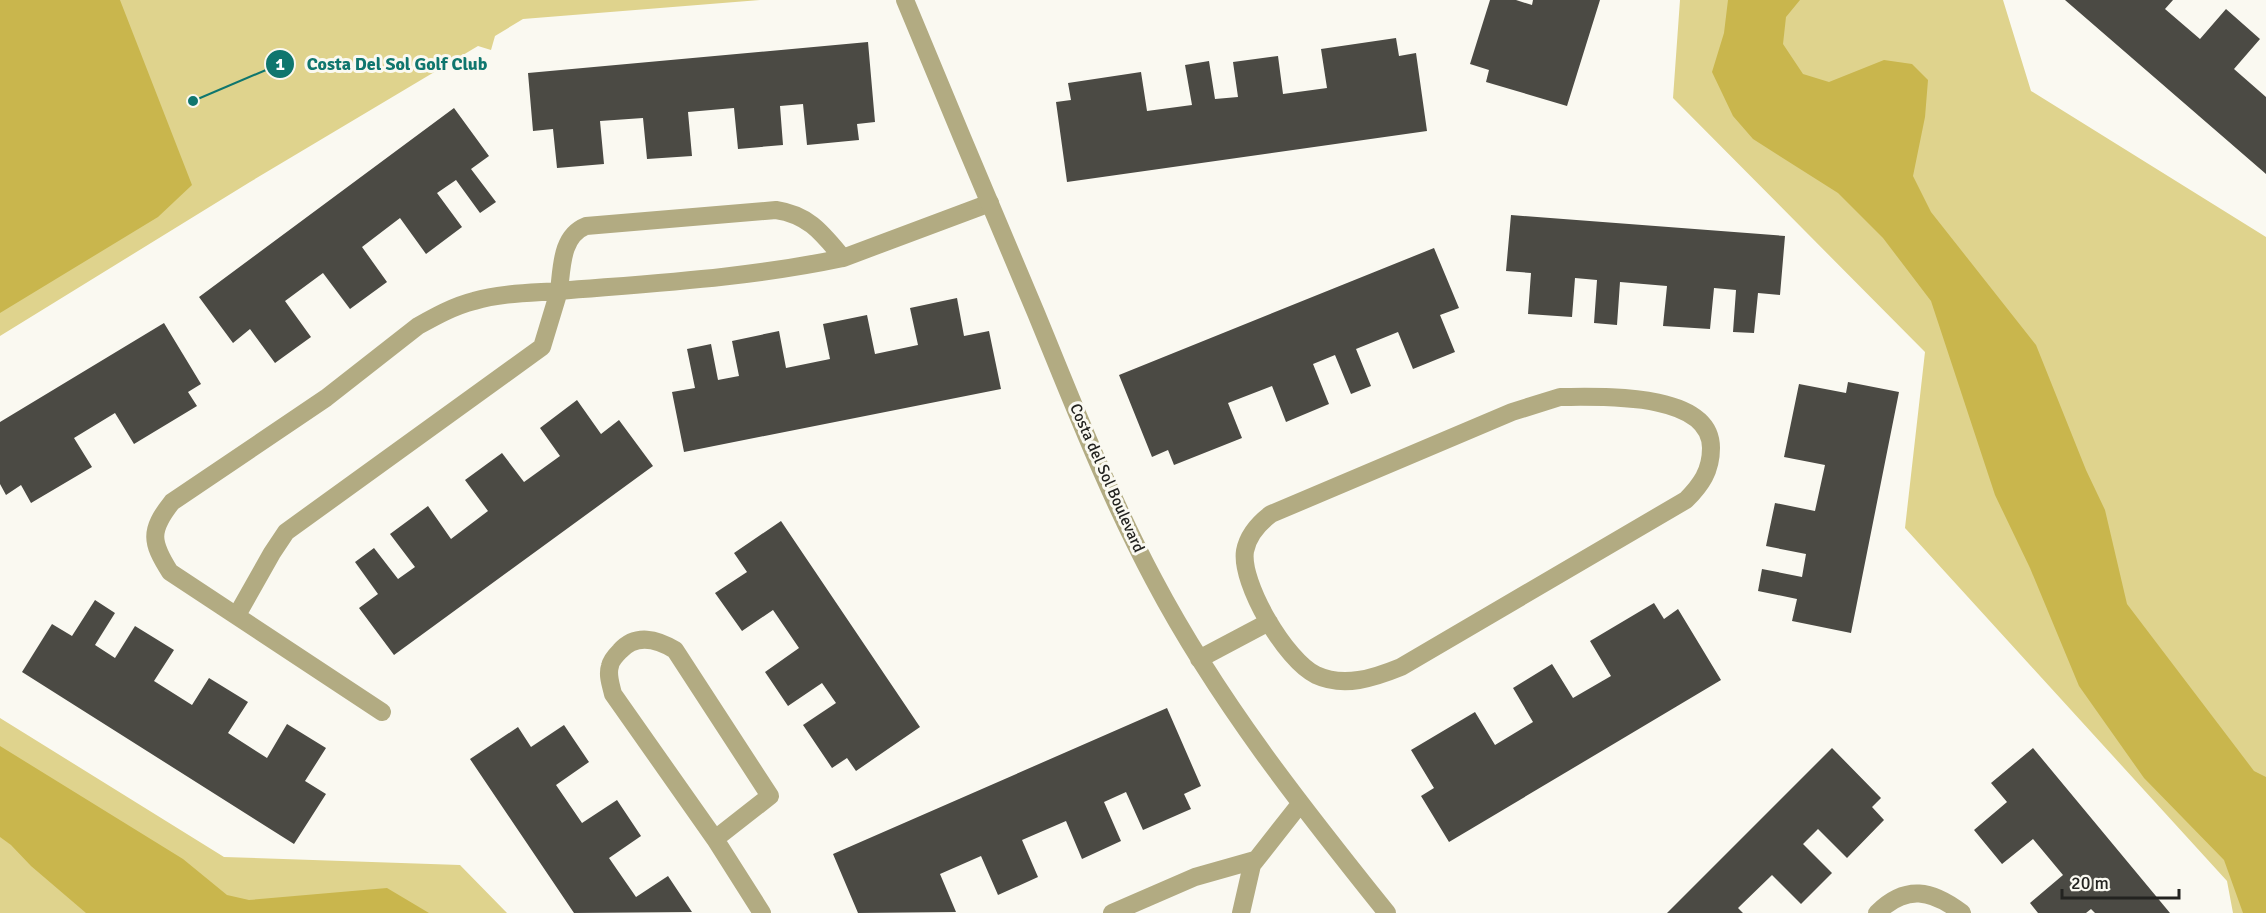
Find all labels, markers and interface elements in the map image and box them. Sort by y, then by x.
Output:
callout: Costa Del Sol Golf Club [265,46,499,82]
text: 1 [275,53,285,75]
text: Costa Del Sol Golf Club [307,53,488,75]
street label: Costa del Sol Boulevard [1065,400,1149,556]
scale bar [2062,862,2179,900]
text: 20 m [2071,872,2109,894]

